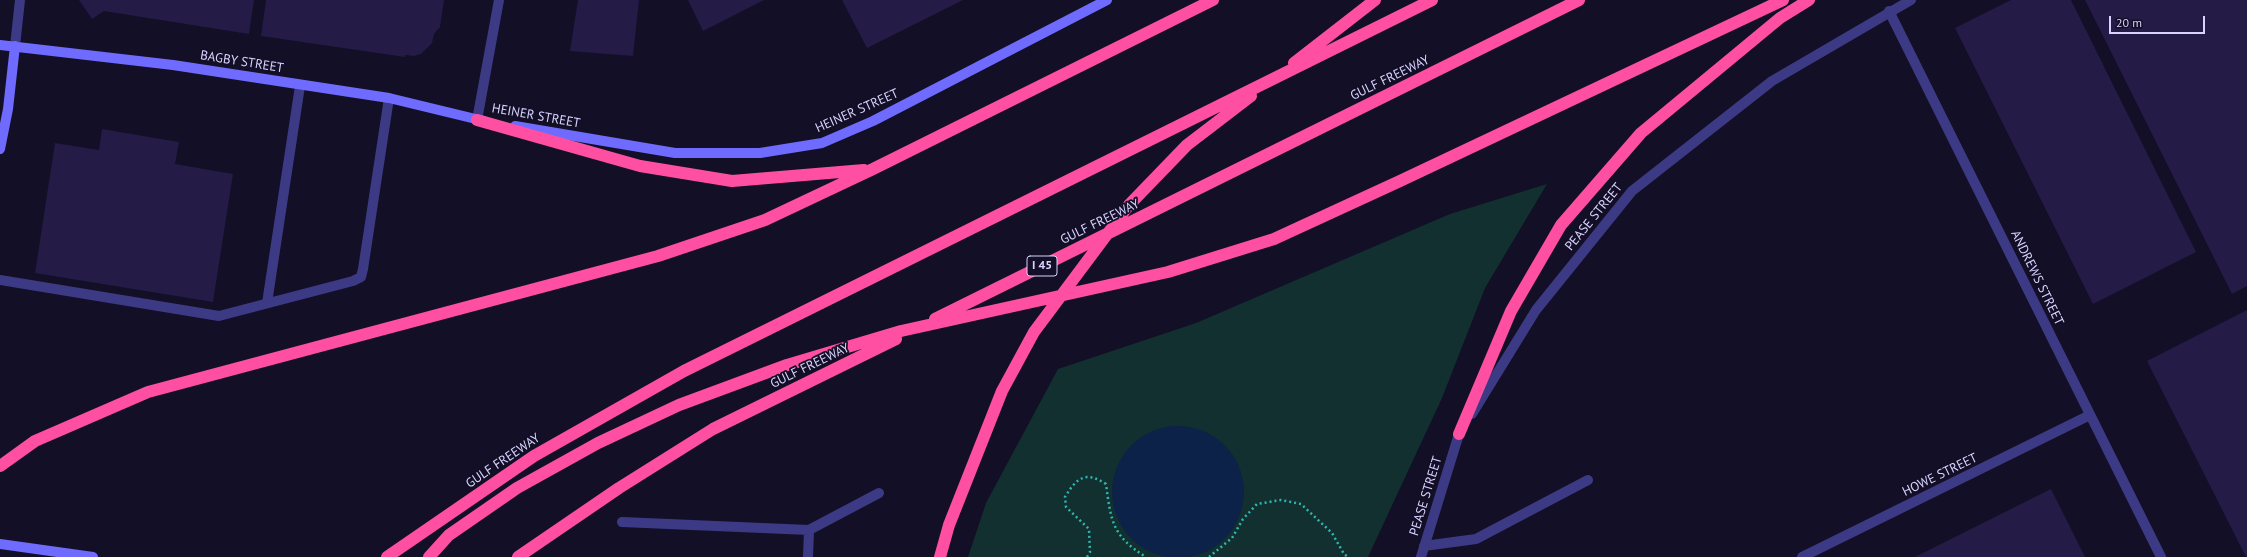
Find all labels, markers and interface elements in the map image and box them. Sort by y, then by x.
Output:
scale bar [2111,8,2207,34]
text: 20 m [2116,15,2142,30]
street label: BAGBY STREET [199,48,285,76]
street label: GULF FREEWAY [1348,52,1432,104]
street label: HEINER STREET [813,86,901,136]
street label: HEINER STREET [491,101,581,131]
street label: PEASE STREET [1562,180,1626,254]
street label: GULF FREEWAY [1058,196,1142,248]
street label: ANDREWS STREET [2007,228,2067,328]
road number: I 45 [1027,256,1057,276]
street label: GULF FREEWAY [768,340,852,392]
street label: GULF FREEWAY [463,430,543,492]
street label: HOWE STREET [1900,450,1980,500]
street label: PEASE STREET [1407,454,1445,538]

